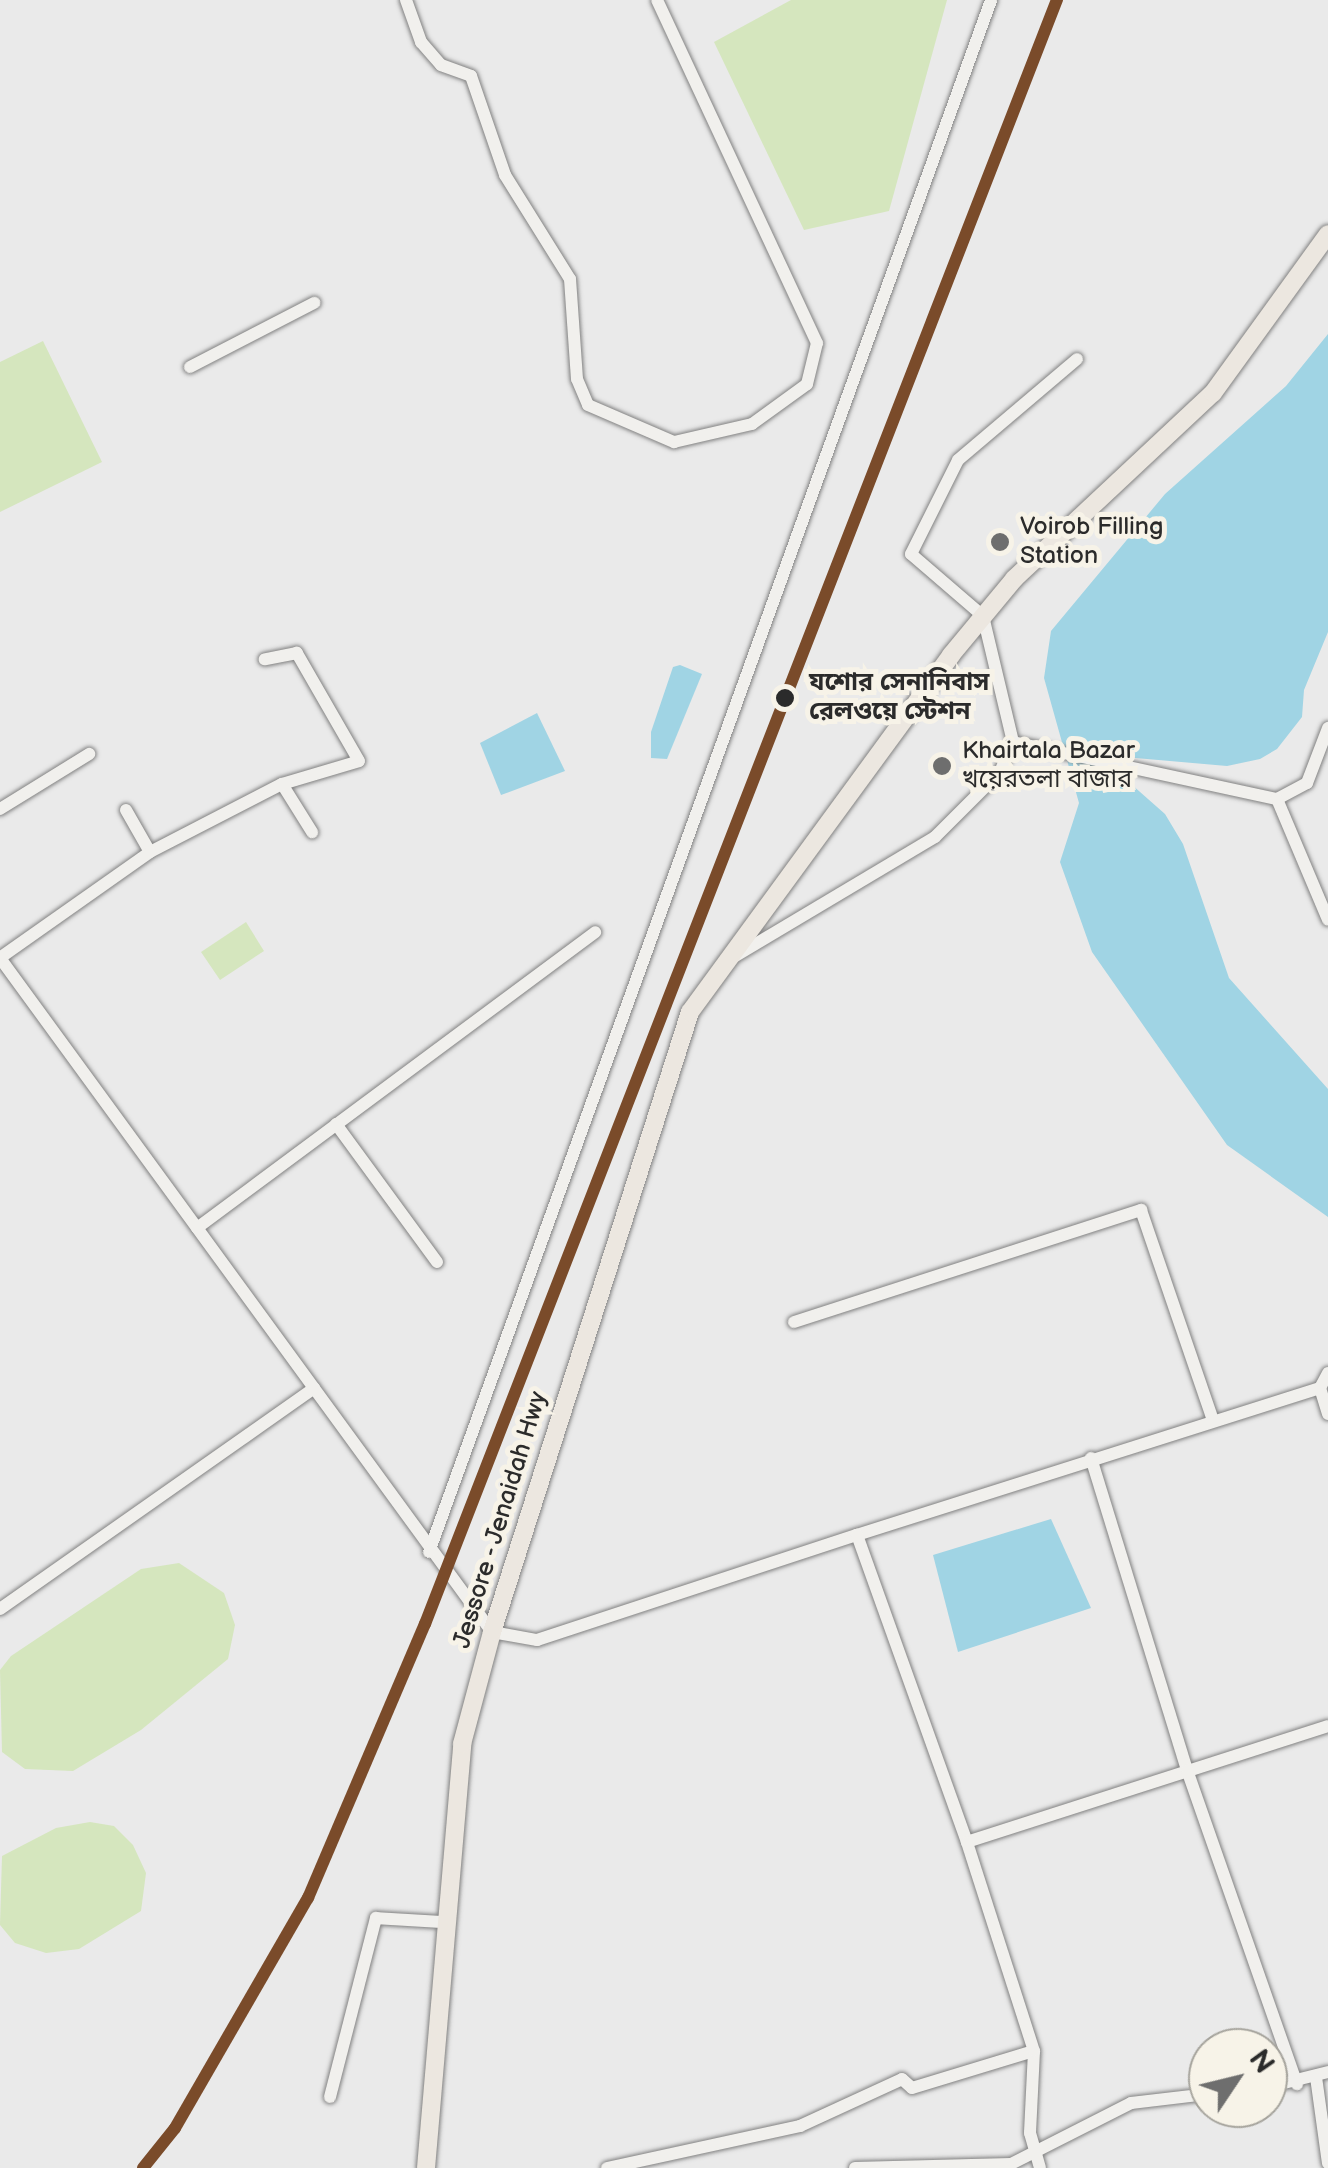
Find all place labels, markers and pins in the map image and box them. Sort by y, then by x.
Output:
place label: Voirob Filling Station [1020,513,1163,572]
marker: Voirob Filling Station [989,531,1011,553]
place label: যশোর সেনানিবাস রেলওয়ে স্টেশন [809,669,989,728]
marker: যশোর সেনানিবাস রেলওয়ে স্টেশন [770,683,800,713]
place label: Khairtala Bazar খয়েরতলা বাজার [962,737,1135,796]
marker: Khairtala Bazar খয়েরতলা বাজার [931,755,953,777]

